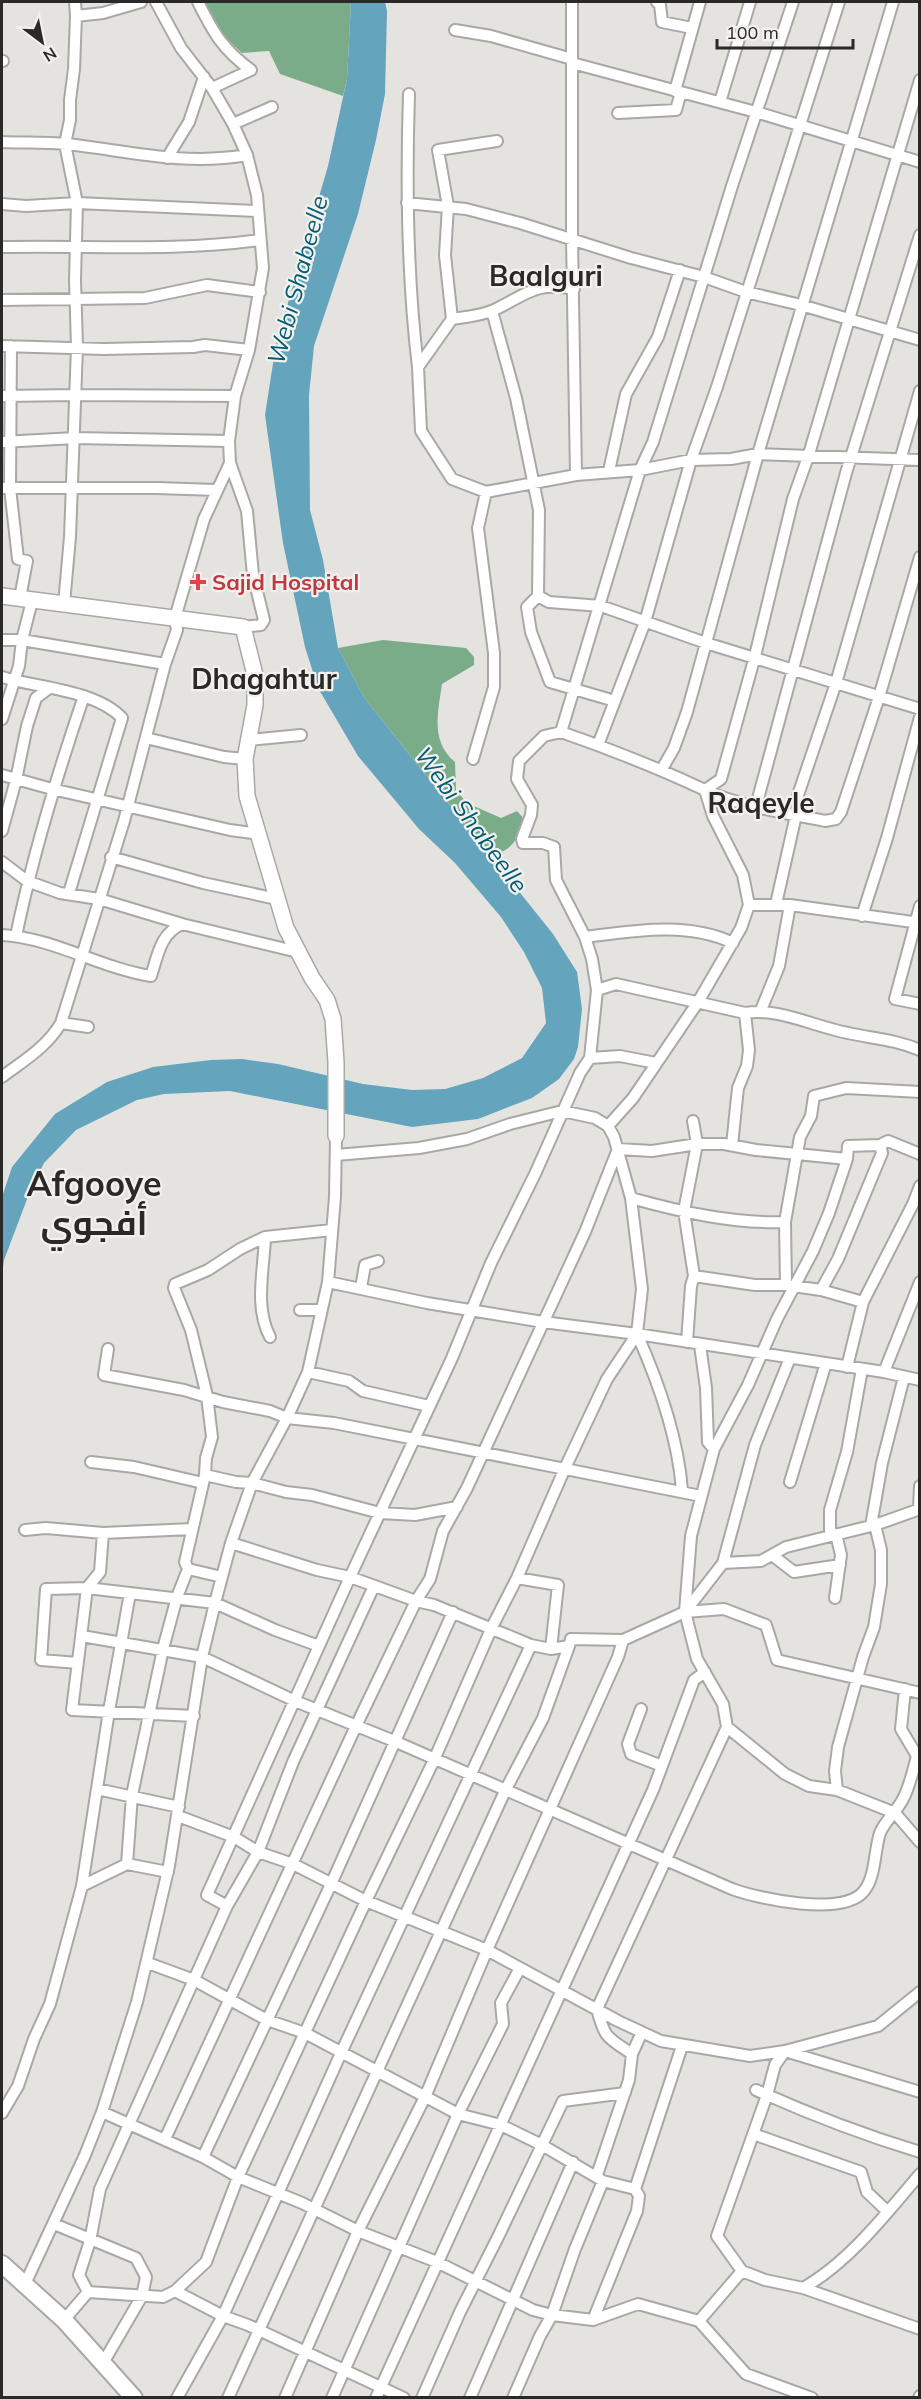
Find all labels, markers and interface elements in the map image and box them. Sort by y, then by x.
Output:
north arrow [12,12,72,72]
scale bar [717,12,854,50]
text: 100 m [726,21,779,44]
text: N [40,43,60,66]
water label: Webi Shabeelle [260,192,334,367]
district label: Baalguri [489,258,603,293]
place label: Sajid Hospital [212,568,359,596]
marker: Sajid Hospital [189,573,207,591]
district label: Dhagahtur [191,661,337,696]
water label: Webi Shabeelle [409,741,535,898]
district label: Raqeyle [707,785,815,820]
district label: Afgooye أفجوي [26,1162,162,1251]

